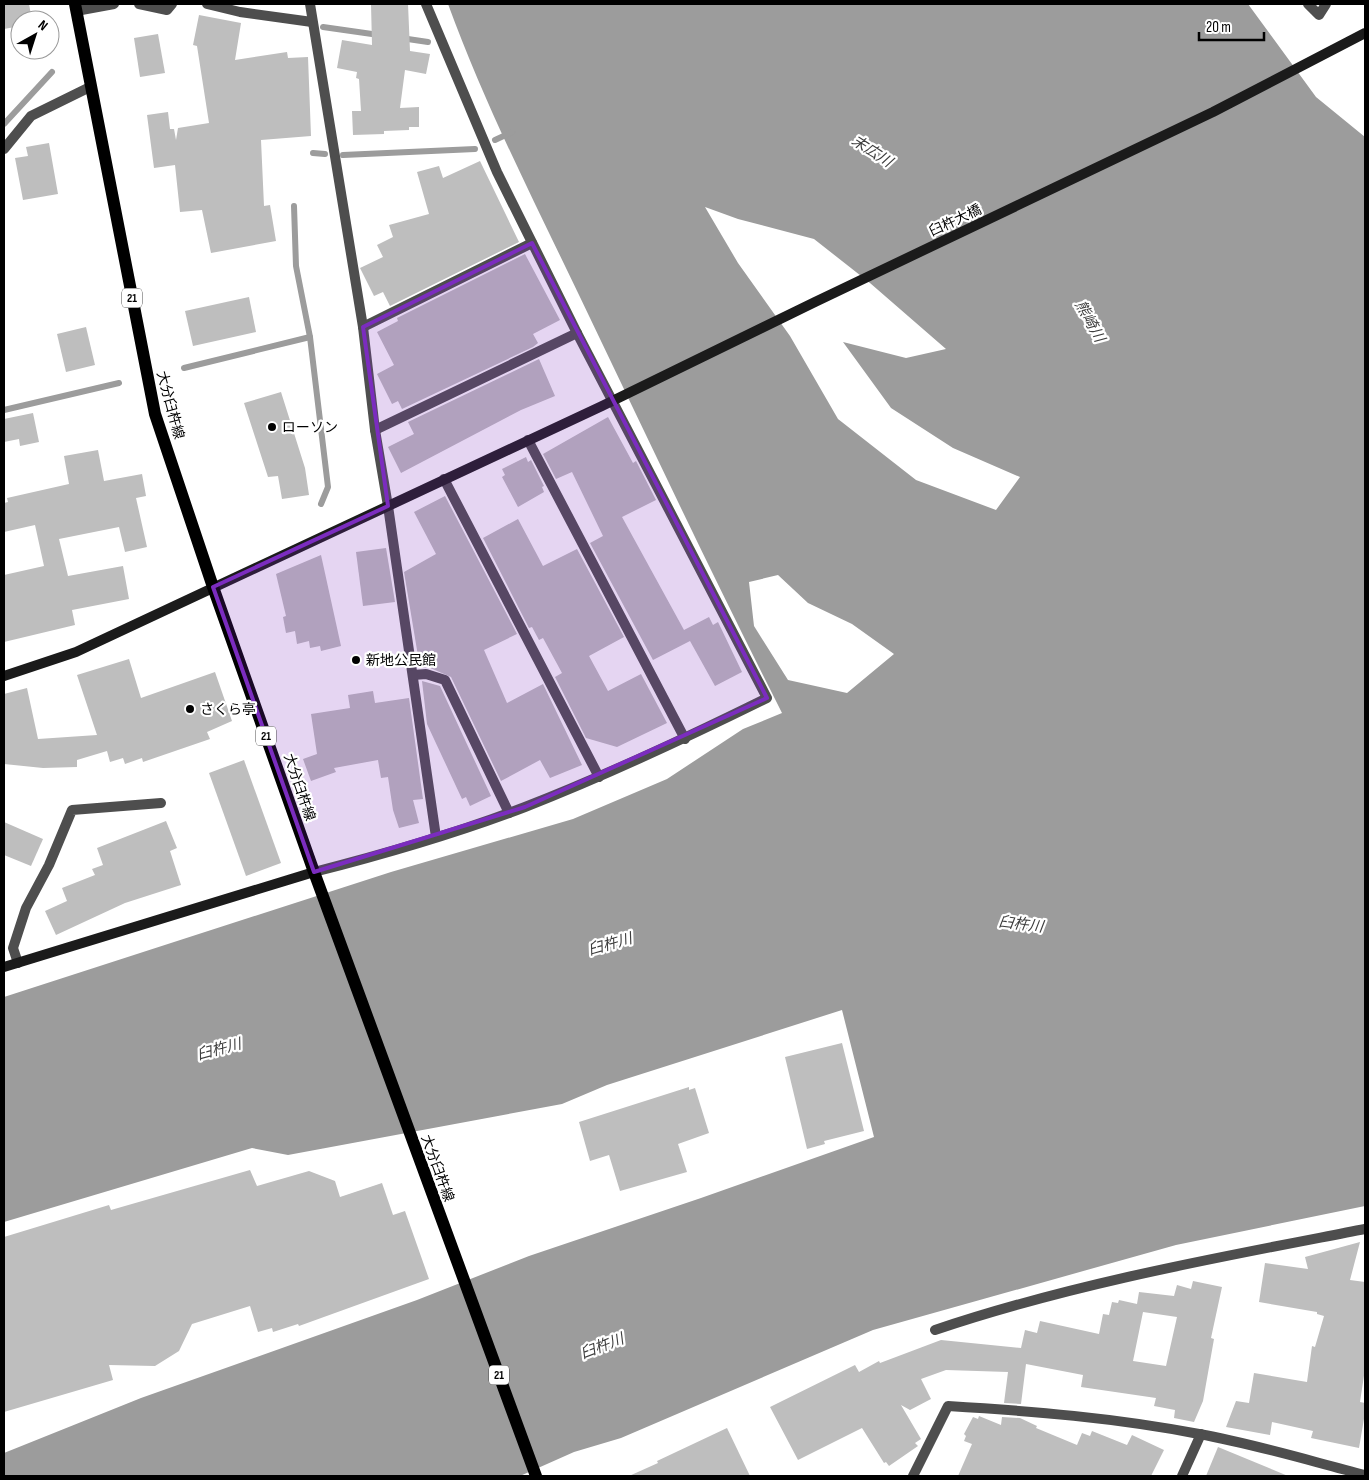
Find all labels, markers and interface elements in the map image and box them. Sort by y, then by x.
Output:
north arrow [10,10,60,60]
scale bar [1199,10,1264,42]
text: N [35,16,51,34]
text: 20 m [1206,18,1231,37]
water label: 末広川 [848,131,897,173]
street label: 臼杵大橋 [926,201,984,240]
road number: 21 [122,288,142,308]
water label: 熊崎川 [1070,297,1110,347]
street label: 大分臼杵線 [153,369,188,441]
place label: ローソン [282,419,338,436]
marker: ローソン [266,421,278,433]
place label: 新地公民館 [366,652,436,669]
marker: 新地公民館 [350,654,362,666]
place label: さくら亭 [200,701,256,718]
marker: さくら亭 [184,703,196,715]
road number: 21 [256,726,276,746]
street label: 大分臼杵線 [280,751,319,823]
water label: 臼杵川 [997,912,1046,937]
water label: 臼杵川 [586,929,636,960]
water label: 臼杵川 [195,1034,245,1064]
street label: 大分臼杵線 [418,1132,457,1204]
water label: 臼杵川 [578,1329,628,1363]
road number: 21 [489,1366,509,1384]

